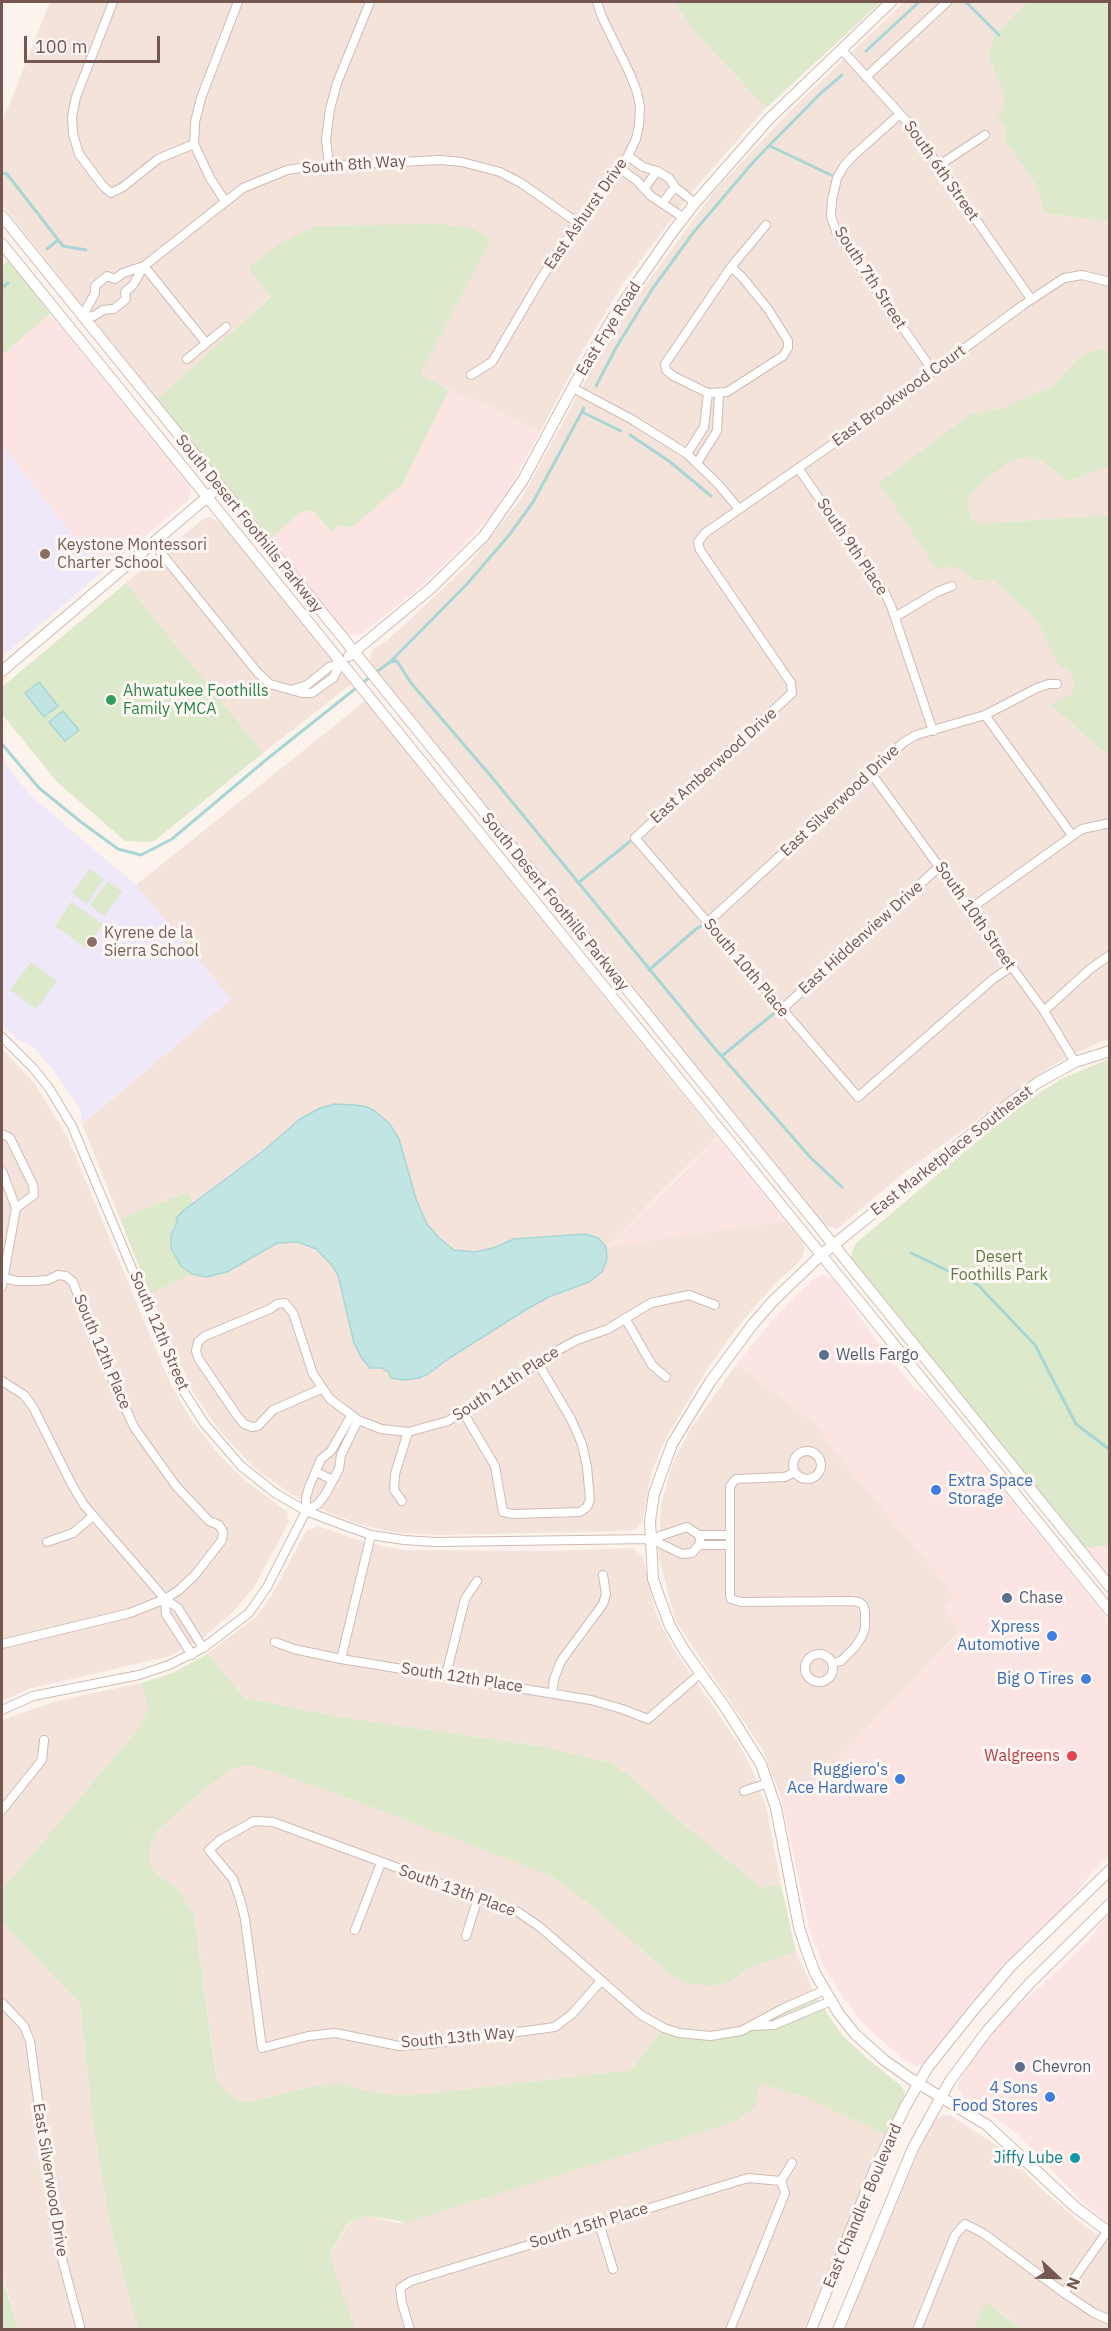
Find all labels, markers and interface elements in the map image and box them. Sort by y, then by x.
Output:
scale bar [27,24,164,62]
text: 100 m [35,35,87,58]
street label: South 6th Street [899,117,983,225]
street label: South 8th Way [301,152,407,178]
street label: East Ashurst Drive [540,155,632,273]
street label: South 7th Street [830,223,910,333]
street label: East Frye Road [573,279,645,379]
street label: East Brookwood Court [829,341,969,451]
street label: South Desert Foothills Parkway [171,431,327,617]
street label: South 9th Place [812,495,892,599]
place label: Keystone Montessori Charter School [57,535,207,573]
marker: Keystone Montessori Charter School [38,547,52,561]
place label: Ahwatukee Foothills Family YMCA [123,681,269,719]
marker: Ahwatukee Foothills Family YMCA [104,693,118,707]
street label: East Amberwood Drive [647,704,781,828]
street label: East Silverwood Drive [777,741,903,861]
street label: South Desert Foothills Parkway [477,809,633,995]
street label: South 10th Street [931,858,1019,974]
street label: East Hiddenview Drive [795,877,927,999]
street label: South 10th Place [699,915,793,1021]
place label: Kyrene de la Sierra School [104,923,199,961]
marker: Kyrene de la Sierra School [85,935,99,949]
street label: East Marketplace Southeast [867,1082,1037,1220]
park label: Desert Foothills Park [950,1247,1048,1285]
street label: South 12th Street [125,1269,193,1393]
street label: South 12th Place [69,1292,135,1412]
street label: South 11th Place [449,1342,563,1426]
place label: Wells Fargo [836,1345,919,1365]
marker: Wells Fargo [817,1348,831,1362]
place label: Extra Space Storage [948,1471,1033,1509]
marker: Extra Space Storage [929,1483,943,1497]
place label: Chase [1019,1588,1063,1608]
marker: Chase [1000,1591,1014,1605]
place label: Xpress Automotive [957,1617,1040,1655]
marker: Xpress Automotive [1045,1629,1059,1643]
street label: South 12th Place [400,1659,524,1697]
place label: Big O Tires [997,1669,1074,1689]
marker: Big O Tires [1079,1672,1093,1686]
place label: Walgreens [984,1746,1060,1766]
marker: Walgreens [1065,1749,1079,1763]
place label: Ruggiero's Ace Hardware [787,1760,888,1798]
marker: Ruggiero's Ace Hardware [893,1772,907,1786]
street label: South 13th Place [396,1861,518,1921]
street label: South 13th Way [400,2023,516,2053]
place label: Chevron [1032,2057,1091,2077]
marker: Chevron [1013,2060,1027,2074]
place label: 4 Sons Food Stores [952,2078,1038,2116]
marker: 4 Sons Food Stores [1043,2090,1057,2104]
street label: East Silverwood Drive [28,2102,72,2258]
street label: East Chandler Boulevard [820,2121,906,2291]
place label: Jiffy Lube [994,2148,1063,2168]
marker: Jiffy Lube [1068,2151,1082,2165]
street label: South 15th Place [527,2199,651,2253]
north arrow [1027,2247,1087,2307]
text: N [1062,2275,1085,2293]

